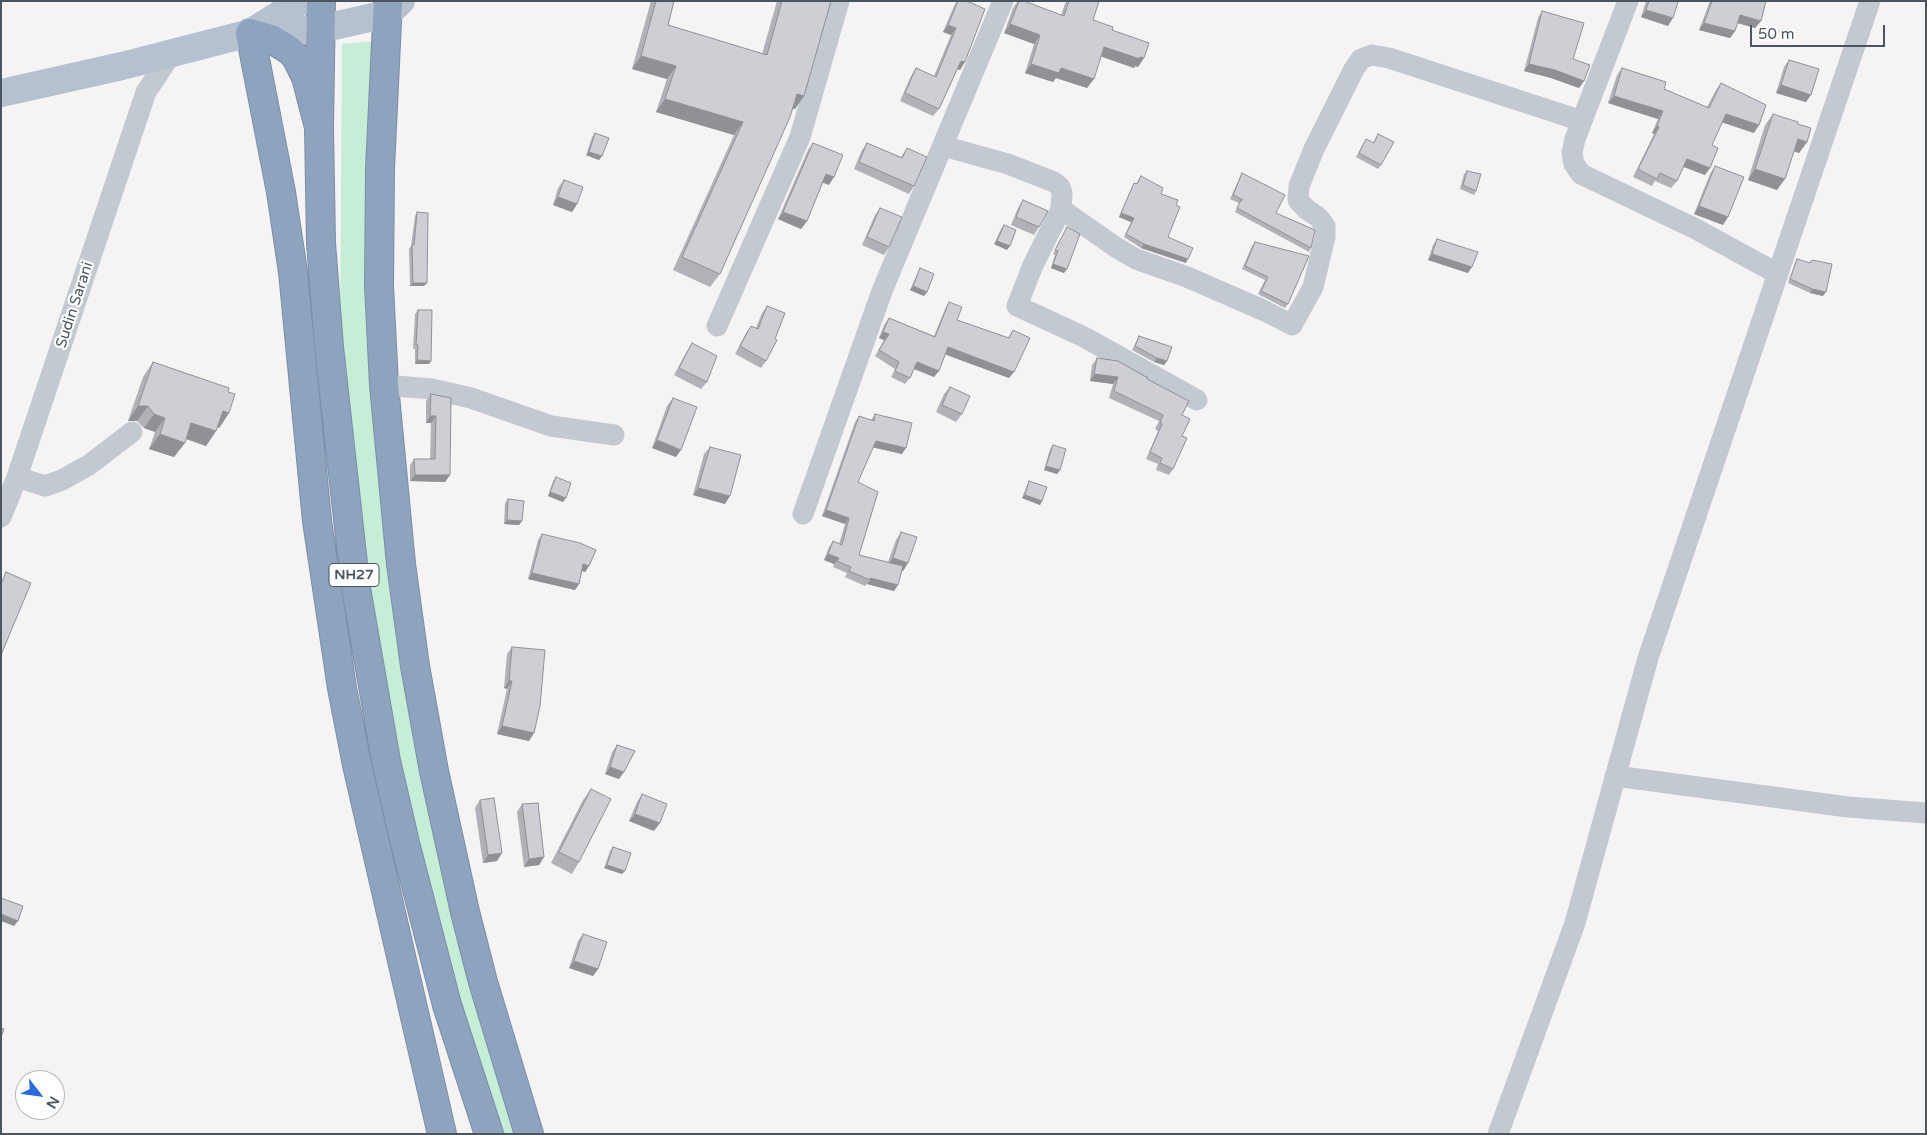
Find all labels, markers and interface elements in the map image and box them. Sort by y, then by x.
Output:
scale bar [1752,15,1887,47]
text: 50 m [1758,25,1795,43]
street label: Sudin Sarani [53,260,97,350]
road number: NH27 [329,564,379,586]
north arrow [15,1070,65,1120]
text: N [42,1093,63,1111]

